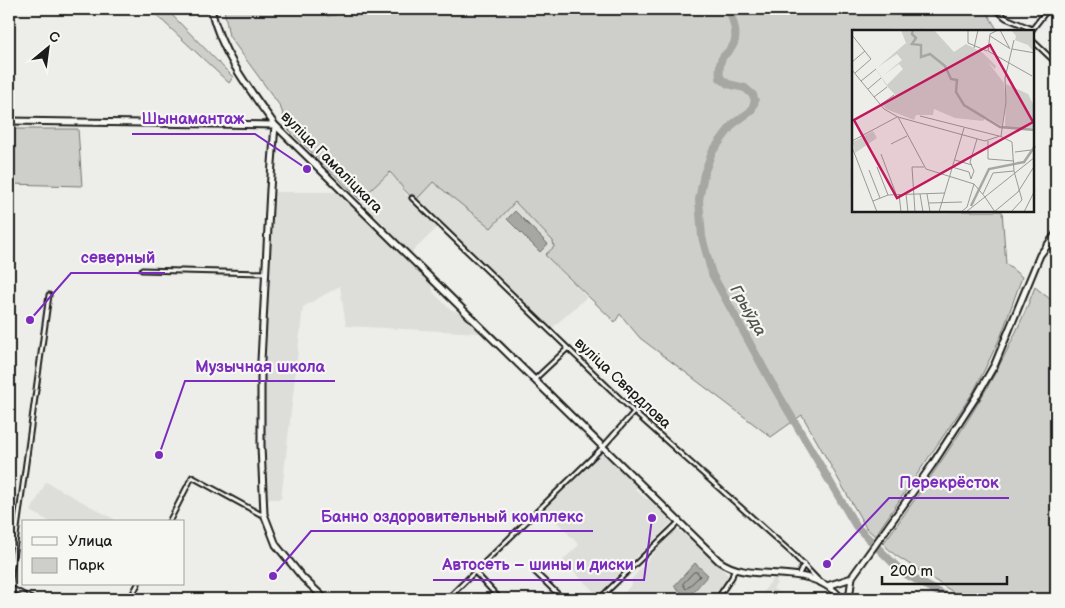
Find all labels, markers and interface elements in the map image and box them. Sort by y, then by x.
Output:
north arrow [22,22,72,72]
text: С [46,27,63,47]
inset map [852,30,1035,212]
callout: Шынамантаж [132,103,255,134]
street label: вуліца Гамаліцкага [277,107,387,217]
text: Шынамантаж [141,110,245,129]
callout: северный [71,242,165,273]
text: северный [81,249,155,268]
water label: Грыўда [725,282,770,340]
street label: вуліца Свярдлова [570,334,675,433]
callout: Музычная школа [185,350,335,381]
text: Музычная школа [195,358,326,377]
callout: Перекрёсток [889,467,1009,498]
text: Перекрёсток [899,474,999,493]
callout: Банно оздоровительный комплекс [311,500,593,531]
text: Банно оздоровительный комплекс [321,508,583,527]
legend [22,520,185,586]
text: Улица [68,532,113,551]
callout: Автосеть – шины и диски [433,549,644,580]
scale bar [882,553,1008,585]
text: Парк [68,556,105,575]
text: Автосеть – шины и диски [441,556,634,575]
text: 200 m [890,562,933,581]

